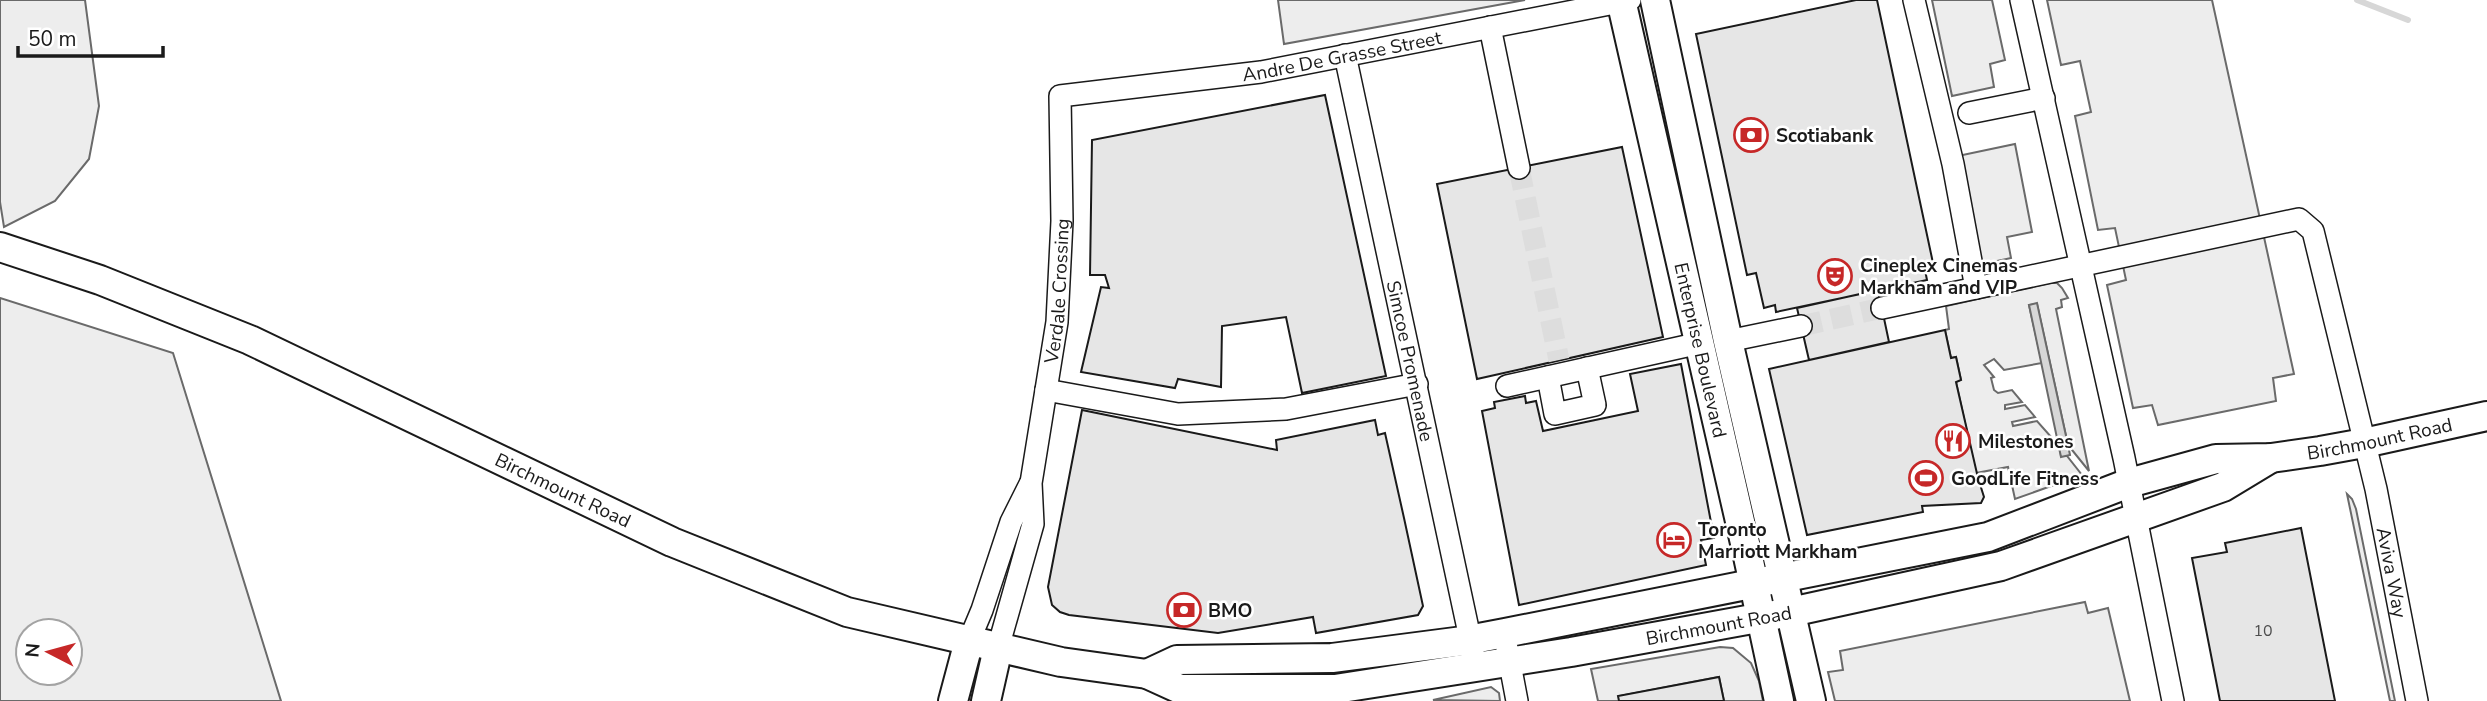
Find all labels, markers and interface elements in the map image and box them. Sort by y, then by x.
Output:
scale bar [18,14,163,58]
text: 50 m [28,25,77,53]
street label: Andre De Grasse Street [1241,25,1444,88]
bank icon: Scotiabank [1732,116,1770,154]
place label: Scotiabank [1776,123,1874,149]
street label: Verdale Crossing [1038,218,1076,366]
place label: Cineplex Cinemas Markham and VIP [1860,253,2018,301]
theatre icon: Cineplex Cinemas Markham and VIP [1816,257,1854,295]
street label: Enterprise Boulevard [1667,260,1732,440]
street label: Simcoe Promenade [1380,278,1440,444]
street label: Birchmount Road [2305,412,2455,467]
restaurant icon: Milestones [1934,422,1972,460]
place label: Milestones [1978,429,2074,455]
street label: Birchmount Road [490,447,635,534]
sports icon: GoodLife Fitness [1907,459,1945,497]
place label: GoodLife Fitness [1951,466,2099,492]
place label: Toronto Marriott Markham [1698,517,1857,565]
hotel icon: Toronto Marriott Markham [1655,521,1693,559]
street label: Aviva Way [2370,525,2413,620]
bank icon: BMO [1165,591,1203,629]
place label: BMO [1208,598,1252,624]
street label: Birchmount Road [1644,600,1794,652]
north arrow [14,617,84,687]
house number: 10 [2253,620,2273,642]
text: N [19,642,47,659]

